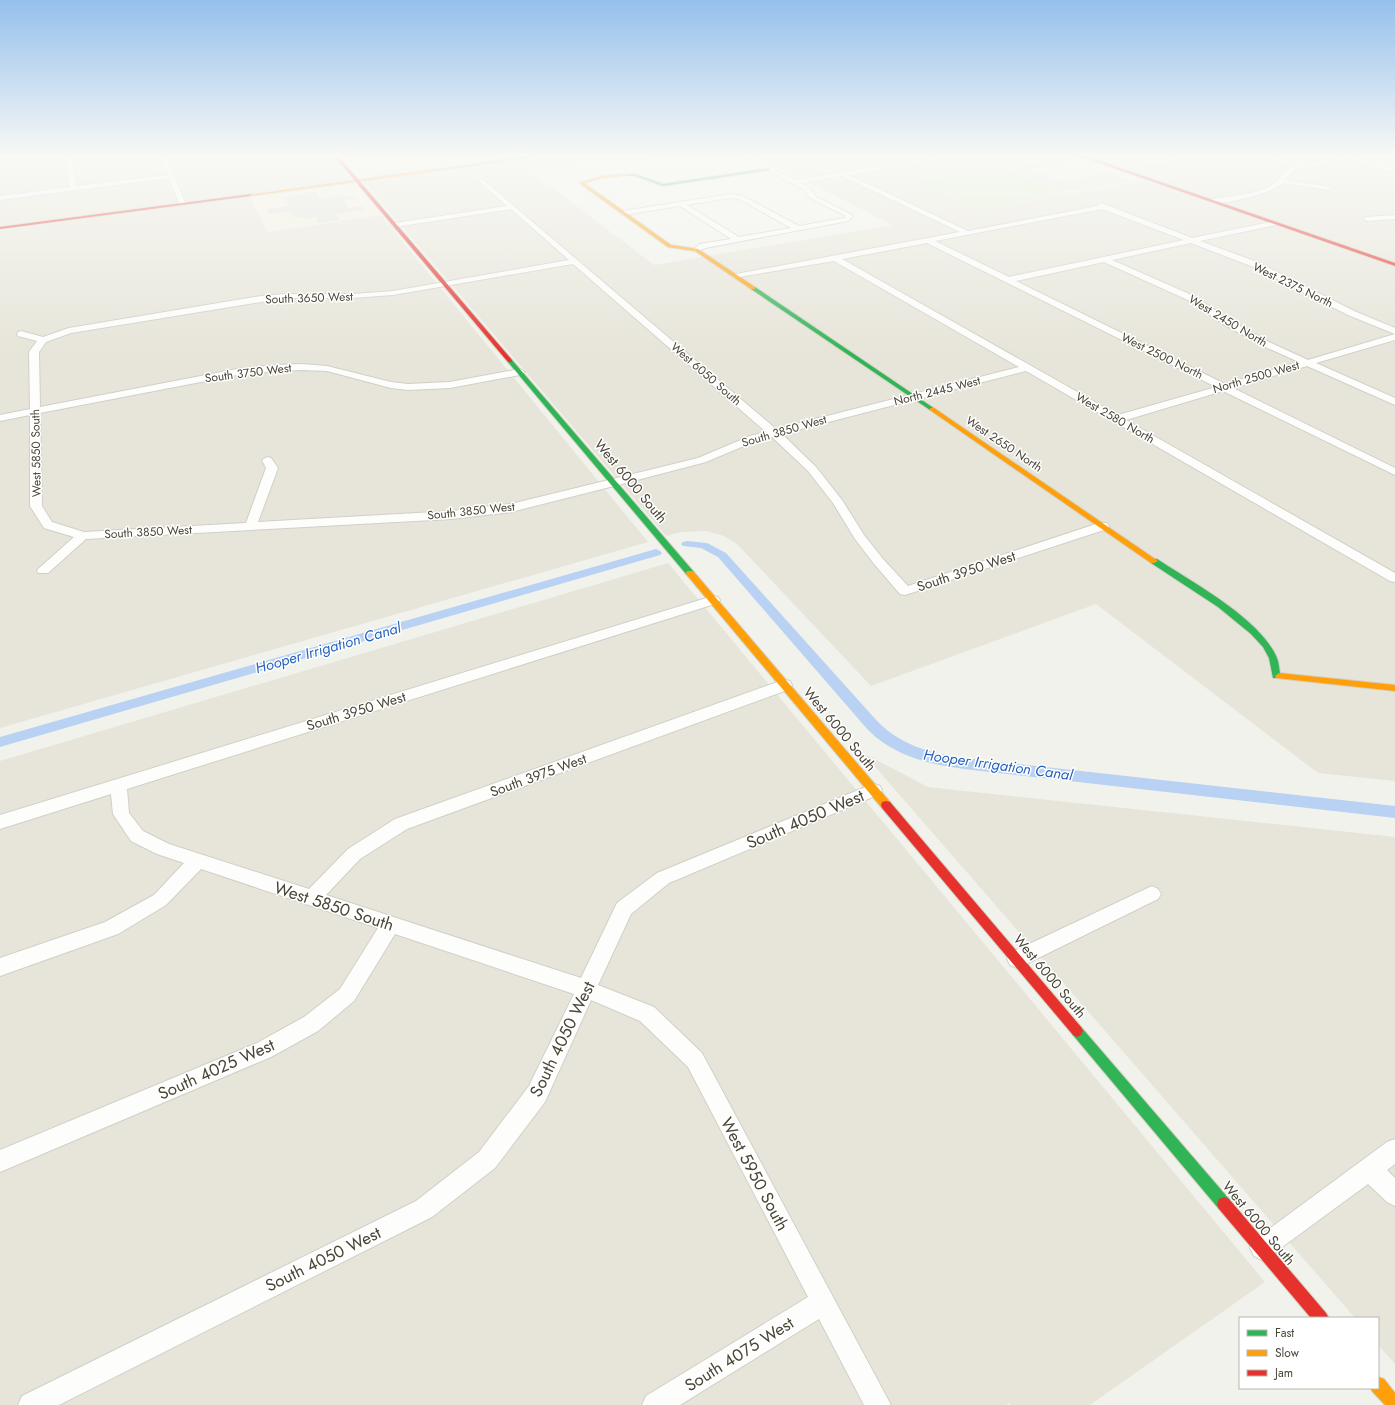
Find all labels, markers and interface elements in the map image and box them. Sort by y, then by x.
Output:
street label: West 2375 North [1250,258,1336,312]
street label: South 3650 West [265,287,353,309]
street label: West 2450 North [1185,290,1271,352]
street label: West 2500 North [1118,328,1206,384]
street label: West 6050 South [667,338,745,410]
street label: North 2500 West [1211,356,1301,398]
street label: South 3750 West [204,359,293,387]
street label: North 2445 West [892,372,982,410]
street label: West 2580 North [1072,388,1158,448]
street label: West 5850 South [26,409,46,497]
street label: South 3850 West [739,410,829,452]
street label: West 2650 North [962,412,1046,476]
street label: West 6000 South [590,435,672,527]
street label: South 3850 West [426,497,516,525]
street label: South 3850 West [104,521,192,543]
street label: South 3950 West [914,545,1019,596]
water label: Hooper Irrigation Canal [253,617,404,679]
street label: West 6000 South [799,683,881,775]
street label: South 3950 West [304,686,409,736]
water label: Hooper Irrigation Canal [922,744,1075,786]
street label: South 3975 West [487,748,590,802]
street label: South 4050 West [742,783,868,855]
street label: West 5850 South [271,875,397,937]
street label: West 6000 South [1009,930,1091,1022]
street label: South 4050 West [524,977,600,1101]
street label: South 4025 West [154,1033,278,1105]
street label: West 5950 South [715,1113,795,1235]
street label: West 6000 South [1218,1177,1300,1269]
street label: South 4050 West [261,1221,385,1297]
street label: South 4075 West [680,1311,798,1397]
legend [1239,1317,1379,1389]
text: Fast [1275,1324,1294,1342]
text: Slow [1275,1344,1300,1362]
text: Jam [1273,1364,1293,1382]

